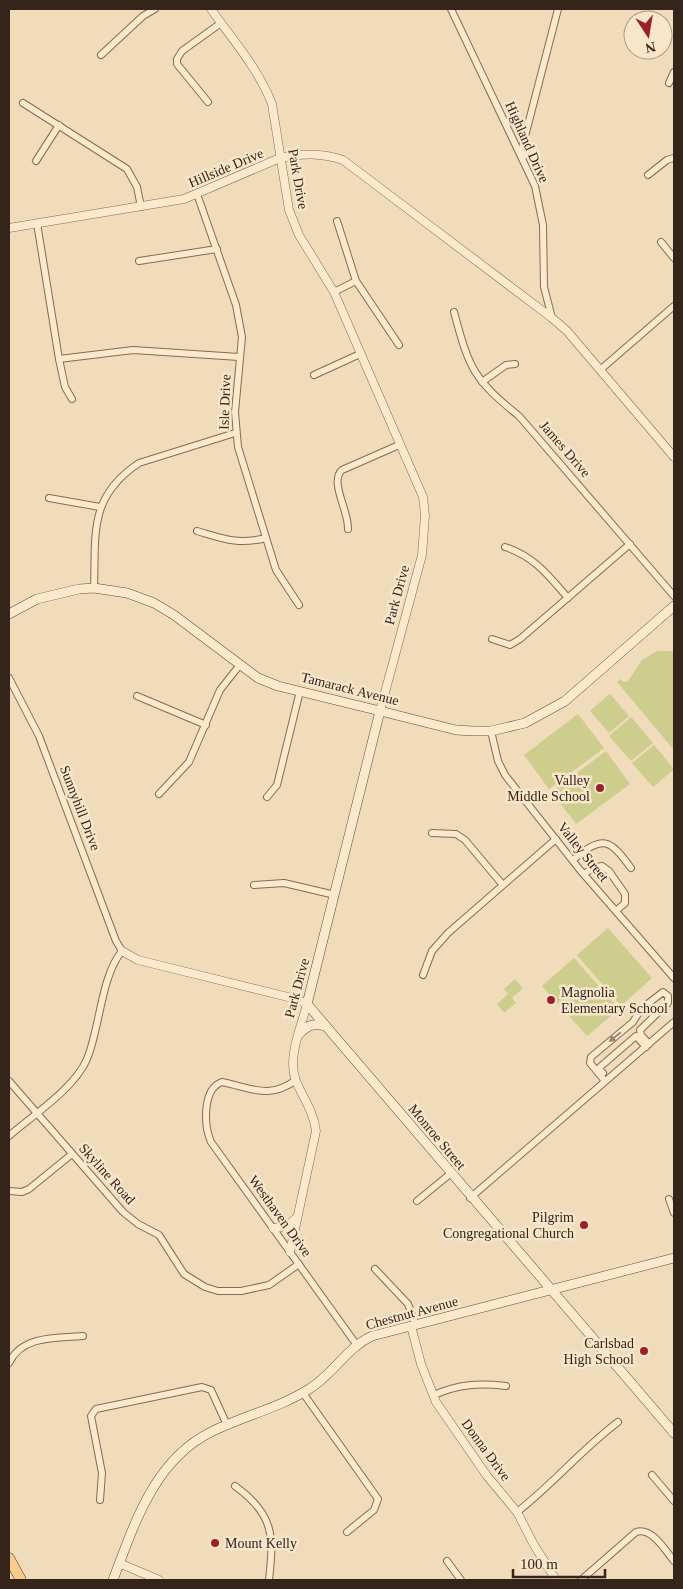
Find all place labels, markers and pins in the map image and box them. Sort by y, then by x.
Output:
place label: Valley Middle School [507,773,590,804]
marker: Valley Middle School [594,782,606,794]
place label: Magnolia Elementary School [561,985,668,1016]
marker: Magnolia Elementary School [545,994,557,1006]
place label: Pilgrim Congregational Church [443,1210,574,1241]
marker: Pilgrim Congregational Church [578,1219,590,1231]
place label: Carlsbad High School [564,1336,634,1367]
marker: Carlsbad High School [638,1345,650,1357]
place label: Mount Kelly [225,1536,297,1551]
marker: Mount Kelly [209,1537,221,1549]

